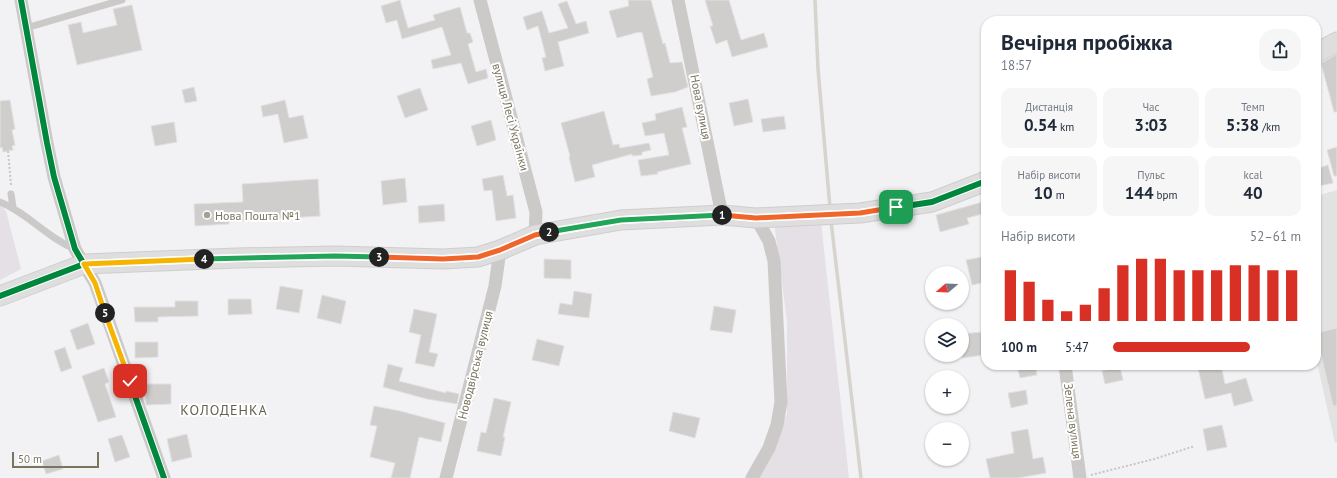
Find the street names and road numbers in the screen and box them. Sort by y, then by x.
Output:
street label: вулиця Лесі Українки [489,62,533,172]
street label: Нова вулиця [687,73,715,141]
street label: Новодвірська вулиця [454,309,496,421]
street label: Зелена вулиця [1061,382,1085,460]

